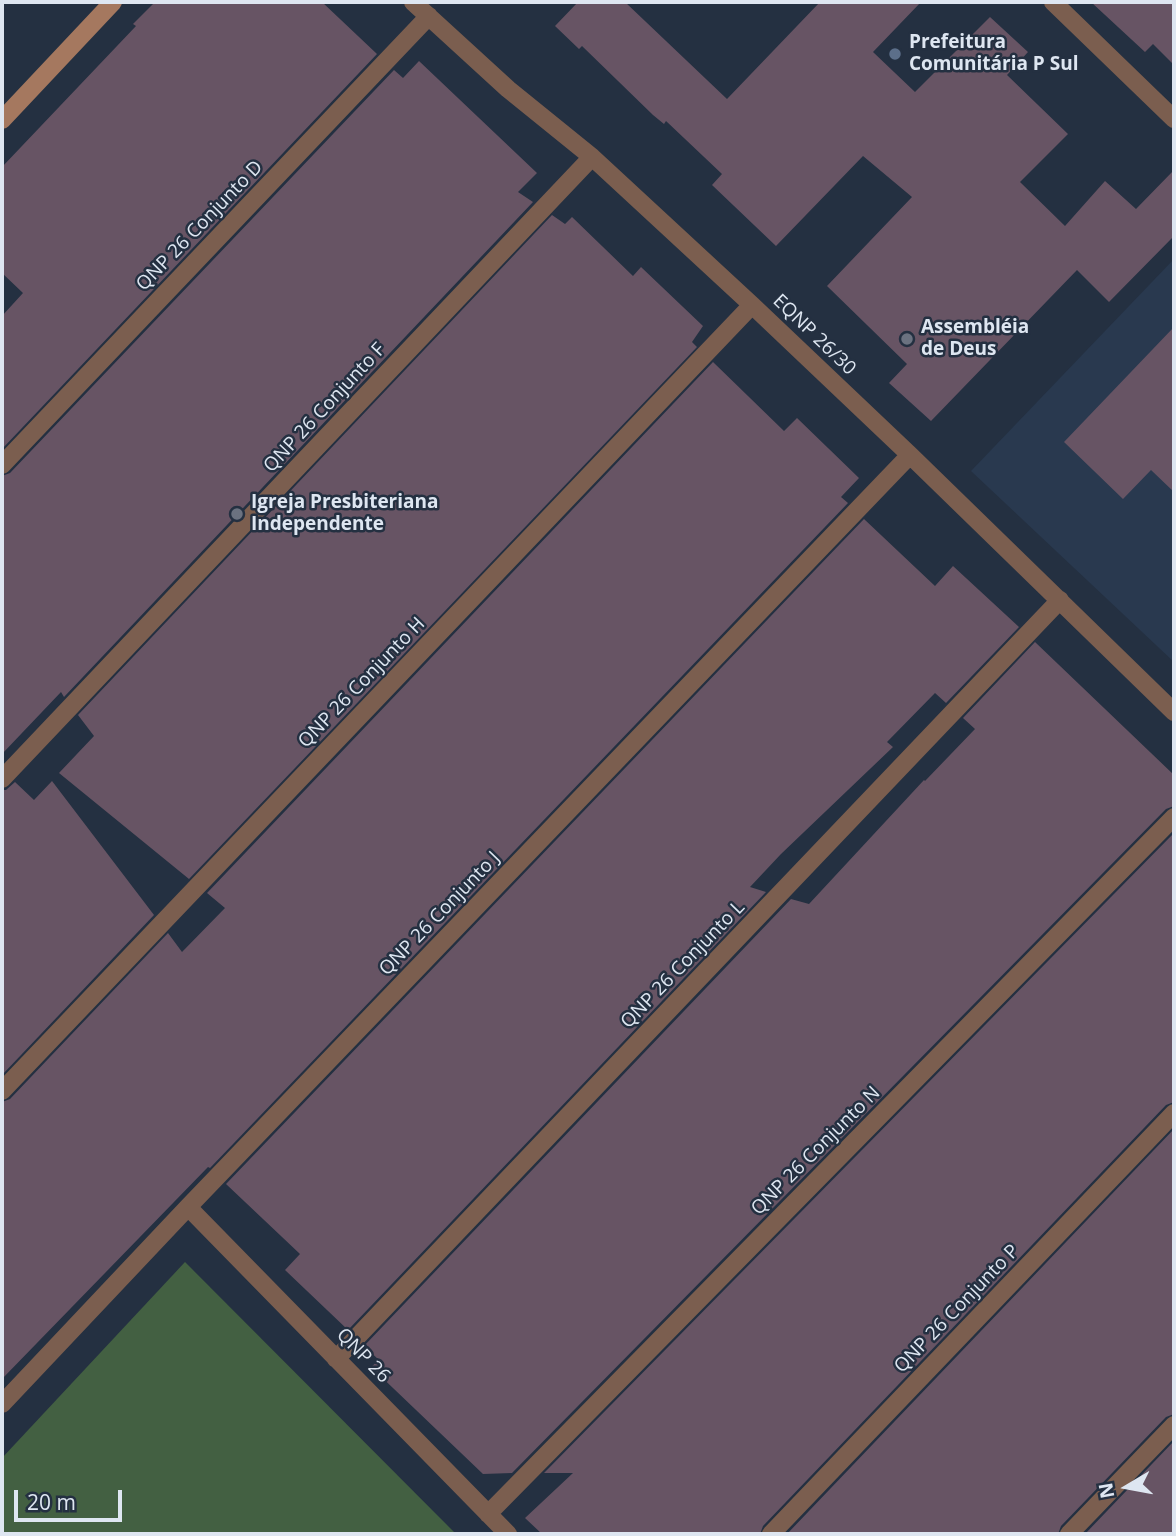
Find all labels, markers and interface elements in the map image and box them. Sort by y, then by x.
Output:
place label: Prefeitura Comunitária P Sul [909,32,1078,76]
marker: Prefeitura Comunitária P Sul [887,46,903,62]
street label: QNP 26 Conjunto D [132,156,268,296]
street label: EQNP 26/30 [768,290,860,380]
place label: Assembléia de Deus [921,317,1029,361]
marker: Assembléia de Deus [899,331,915,347]
street label: QNP 26 Conjunto F [259,339,391,477]
place label: Igreja Presbiteriana Independente [251,492,438,536]
marker: Igreja Presbiteriana Independente [229,506,245,522]
street label: QNP 26 Conjunto H [294,613,430,753]
street label: QNP 26 Conjunto J [375,847,505,981]
street label: QNP 26 Conjunto L [616,897,750,1033]
street label: QNP 26 Conjunto N [747,1082,885,1220]
street label: QNP 26 Conjunto P [890,1240,1024,1378]
street label: QNP 26 [331,1324,395,1388]
north arrow [1092,1452,1162,1522]
scale bar [18,1476,126,1520]
text: N [1092,1481,1120,1501]
text: 20 m [27,1488,76,1516]

